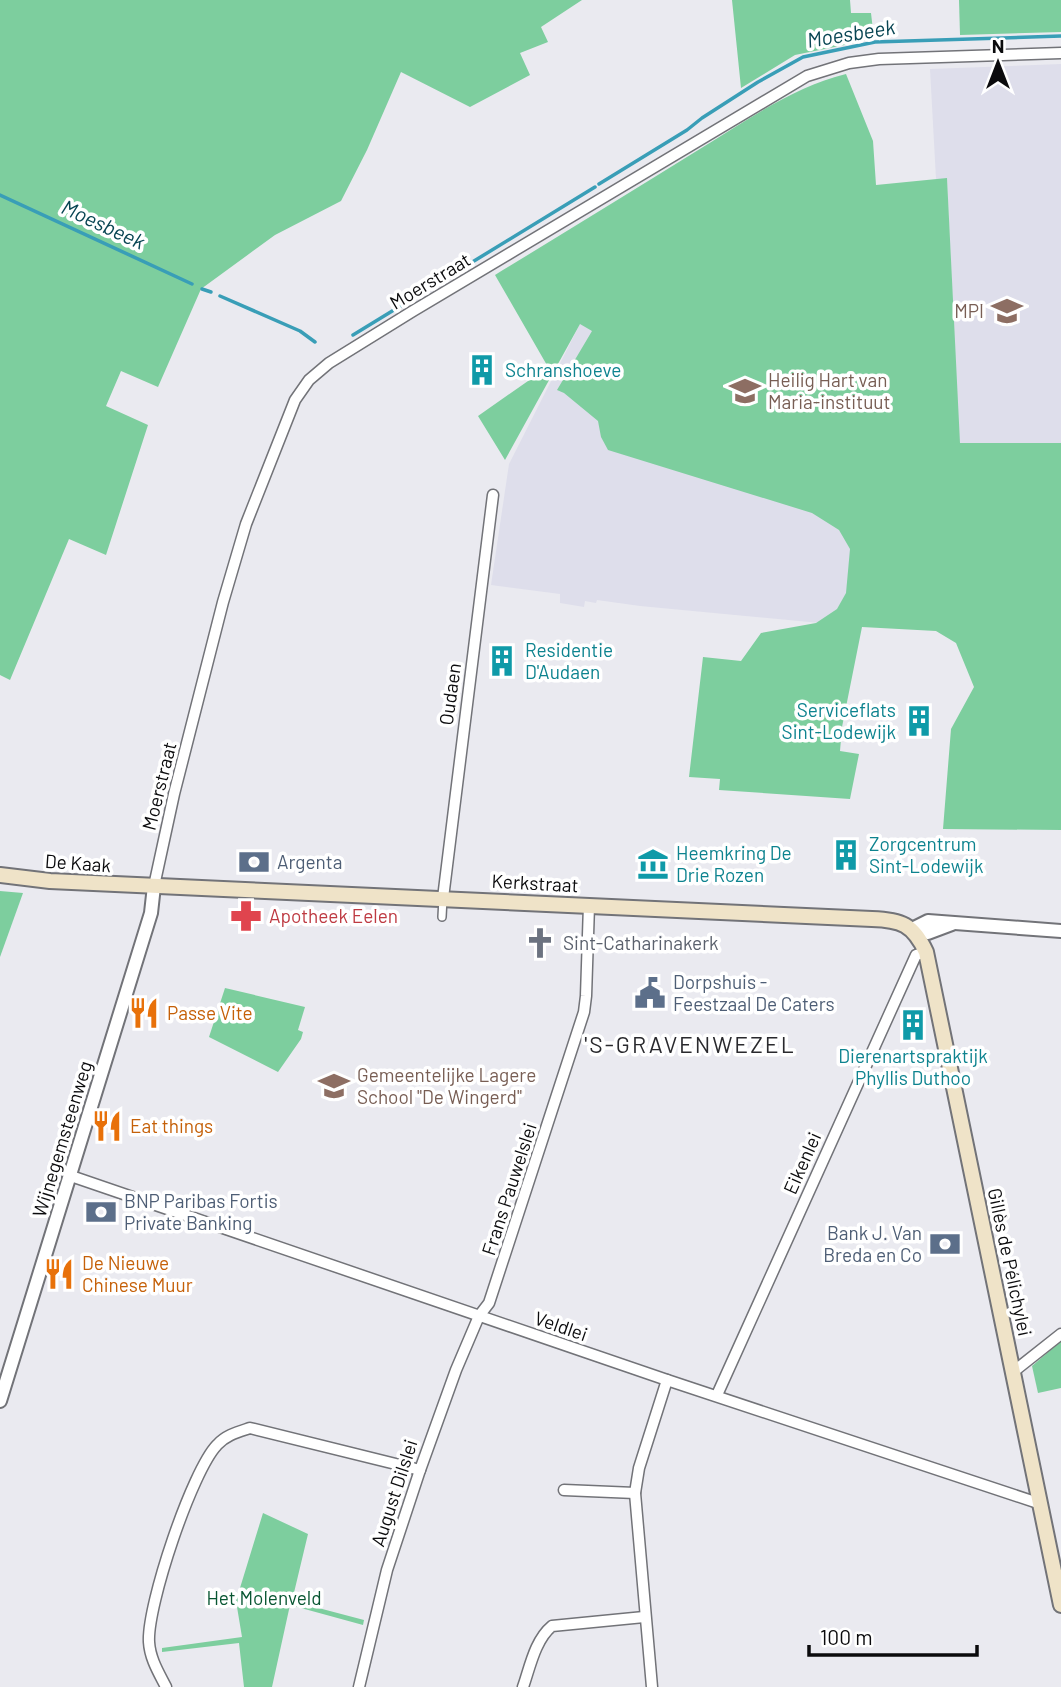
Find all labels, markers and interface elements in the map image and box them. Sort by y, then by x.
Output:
water label: Moesbeek [805,13,897,52]
north arrow [963,28,1033,98]
text: N [992,34,1004,57]
water label: Moesbeek [58,193,150,254]
street label: Moerstraat [385,248,474,314]
school or university icon: MPI [990,294,1024,328]
place label: MPI [954,299,984,322]
building icon: Schranshoeve [465,353,499,387]
place label: Schranshoeve [505,358,621,381]
place label: Heilig Hart van Maria-instituut [768,368,890,413]
school or university icon: Heilig Hart van Maria-instituut [728,374,762,408]
place label: Residentie D'Audaen [525,638,613,683]
building icon: Residentie D'Audaen [485,644,519,678]
street label: Oudaen [434,661,465,726]
place label: Serviceflats Sint-Lodewijk [782,698,896,743]
building icon: Serviceflats Sint-Lodewijk [902,704,936,738]
street label: Moerstraat [136,739,181,832]
place label: Zorgcentrum Sint-Lodewijk [869,832,983,877]
building icon: Zorgcentrum Sint-Lodewijk [829,838,863,872]
place label: Heemkring De Drie Rozen [676,841,792,886]
bank icon: Argenta [237,845,271,879]
museum icon: Heemkring De Drie Rozen [636,847,670,881]
street label: De Kaak [44,849,112,876]
place label: Argenta [277,850,342,873]
street label: Kerkstraat [491,869,579,896]
pharmacy icon: Apotheek Eelen [229,899,263,933]
place label: Apotheek Eelen [269,904,398,927]
church icon: Sint-Catharinakerk [523,926,557,960]
place label: Sint-Catharinakerk [563,931,719,954]
place label: Dorpshuis - Feestzaal De Caters [673,970,835,1015]
public building icon: Dorpshuis - Feestzaal De Caters [633,976,667,1010]
restaurant icon: Passe Vite [127,996,161,1030]
place label: Passe Vite [167,1001,253,1024]
building icon: Dierenartspraktijk Phyllis Duthoo [896,1008,930,1042]
district label: 'S-GRAVENWEZEL [584,1030,796,1058]
place label: Dierenartspraktijk Phyllis Duthoo [838,1044,988,1089]
street label: Wijnegemsteenweg [27,1058,96,1220]
place label: Gemeentelijke Lagere School "De Wingerd" [357,1063,536,1108]
school or university icon: Gemeentelijke Lagere School "De Wingerd" [317,1069,351,1103]
restaurant icon: Eat things [90,1109,124,1143]
place label: Eat things [130,1114,213,1137]
street label: Frans Pauwelslei [476,1120,541,1258]
street label: Eikenlei [778,1128,825,1197]
street label: Gillès de Pélichylei [984,1186,1037,1338]
place label: BNP Paribas Fortis Private Banking [124,1189,278,1234]
bank icon: BNP Paribas Fortis Private Banking [84,1195,118,1229]
place label: Bank J. Van Breda en Co [823,1221,922,1266]
bank icon: Bank J. Van Breda en Co [928,1227,962,1261]
place label: De Nieuwe Chinese Muur [82,1251,193,1296]
restaurant icon: De Nieuwe Chinese Muur [42,1257,76,1291]
street label: Veldlei [532,1306,591,1345]
street label: August Dilslei [365,1436,422,1549]
park label: Het Molenveld [206,1586,322,1609]
scale bar [809,1614,977,1658]
text: 100 m [820,1624,873,1649]

